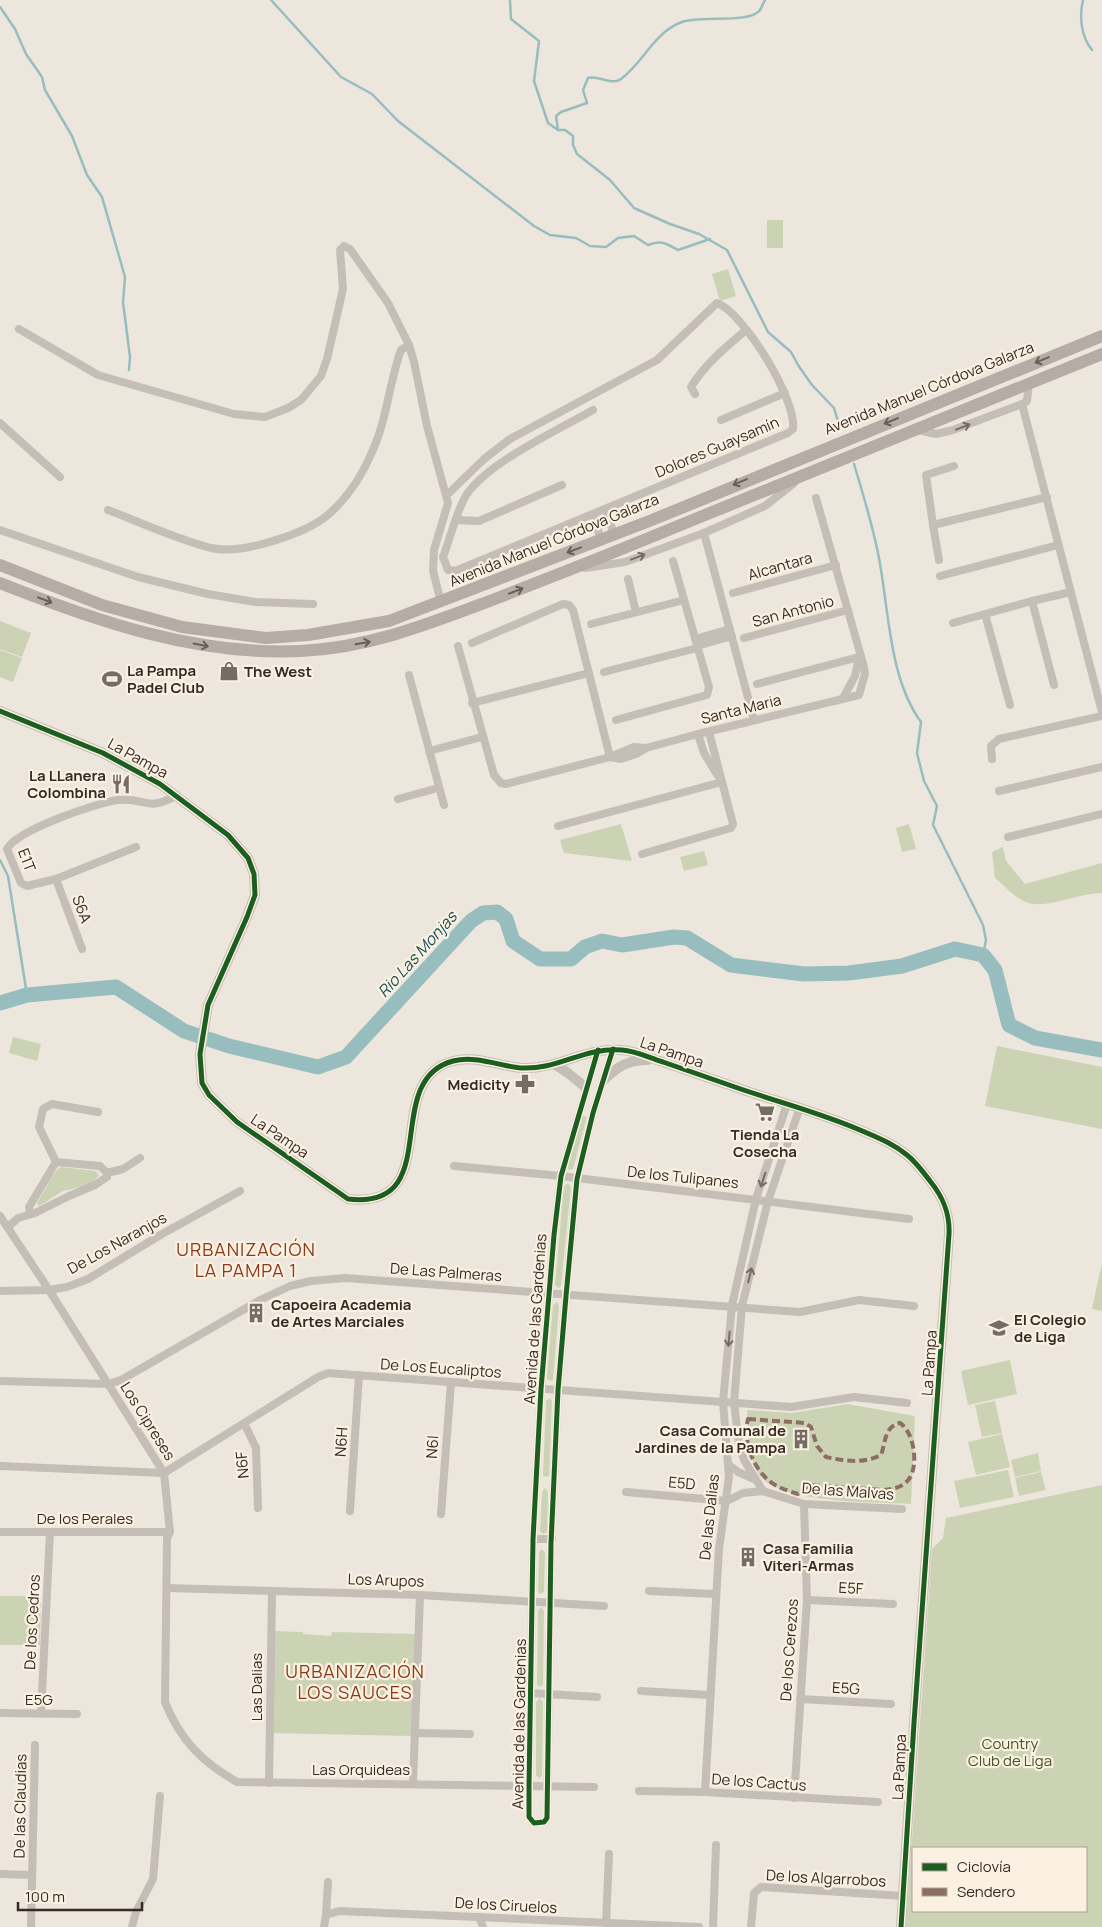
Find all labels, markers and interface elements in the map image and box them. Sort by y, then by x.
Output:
street label: Avenida Manuel Córdova Galarza [821,336,1037,440]
one-way arrow [1035,356,1050,366]
street label: Dolores Guaysamín [652,411,782,483]
one-way arrow [884,417,899,426]
one-way arrow [955,422,970,431]
one-way arrow [733,478,748,488]
street label: Avenida Manuel Córdova Galarza [446,488,662,592]
one-way arrow [567,546,582,556]
street label: Alcantara [745,547,815,585]
one-way arrow [630,552,646,561]
one-way arrow [508,586,524,595]
street label: San Antonio [750,590,836,632]
one-way arrow [37,596,53,605]
one-way arrow [354,637,370,647]
one-way arrow [193,641,209,650]
place label: La Pampa Padel Club [127,660,204,698]
shop icon: The West [218,660,240,682]
place label: The West [244,661,312,682]
sports icon: La Pampa Padel Club [101,668,123,690]
street label: Santa Maria [699,689,783,729]
street label: La Pampa [104,733,172,783]
place label: La LLanera Colombina [27,765,106,803]
restaurant icon: La LLanera Colombina [110,773,132,795]
street label: E1T [13,845,41,875]
street label: S6A [67,892,97,926]
water label: Rio Las Monjas [372,905,463,1002]
street label: La Pampa [637,1031,707,1073]
pharmacy icon: Medicity [514,1073,536,1095]
place label: Medicity [447,1074,511,1095]
supermarket icon: Tienda La Cosecha [754,1101,776,1123]
street label: La Pampa [247,1109,313,1163]
place label: Tienda La Cosecha [731,1124,799,1162]
street label: De los Tulipanes [626,1161,740,1193]
one-way arrow [757,1172,767,1188]
street label: De Los Naranjos [64,1207,171,1279]
street label: Avenida de las Gardenias [519,1233,551,1405]
district label: URBANIZACIÓN LA PAMPA 1 [176,1237,316,1282]
street label: De Las Palmeras [389,1258,503,1286]
one-way arrow [746,1267,755,1283]
place label: Capoeira Academia de Artes Marciales [271,1294,412,1332]
building icon: Capoeira Academia de Artes Marciales [245,1302,267,1324]
place label: El Colegio de Liga [1014,1309,1086,1347]
school or university icon: El Colegio de Liga [988,1317,1010,1339]
street label: La Pampa [916,1329,942,1397]
one-way arrow [724,1330,734,1346]
street label: De Los Eucaliptos [380,1353,502,1383]
street label: Los Cipreses [116,1378,181,1464]
place label: Casa Comunal de Jardines de la Pampa [635,1420,786,1458]
street label: N6H [329,1426,353,1458]
building icon: Casa Comunal de Jardines de la Pampa [790,1428,812,1450]
street label: N6I [421,1435,443,1459]
street label: N6F [230,1450,254,1479]
street label: E5D [667,1471,697,1495]
street label: De las Dalias [694,1473,724,1561]
street label: De las Malvas [801,1477,895,1505]
street label: De los Perales [37,1508,133,1529]
place label: Casa Familia Viteri-Armas [763,1538,854,1576]
building icon: Casa Familia Viteri-Armas [737,1546,759,1568]
street label: Los Arupos [347,1568,425,1592]
street label: De los Cedros [19,1574,45,1670]
street label: E5F [838,1577,864,1599]
street label: De los Cerezos [775,1598,803,1702]
street label: Avenida de las Gardenias [507,1638,531,1810]
street label: Las Dalias [246,1653,267,1721]
district label: URBANIZACIÓN LOS SAUCES [285,1659,425,1704]
street label: E5G [832,1677,861,1699]
street label: E5G [25,1689,53,1710]
park label: Country Club de Liga [968,1733,1052,1771]
street label: La Pampa [887,1734,911,1800]
street label: De las Claudias [9,1753,31,1858]
street label: Las Orquideas [312,1759,410,1780]
street label: De los Cactus [711,1768,807,1796]
legend [912,1847,1087,1912]
text: Ciclovía [957,1856,1011,1877]
street label: De los Algarrobos [765,1864,887,1892]
scale bar [18,1880,141,1912]
text: Sendero [957,1881,1016,1902]
text: 100 m [25,1886,65,1907]
street label: De los Ciruelos [454,1892,558,1918]

